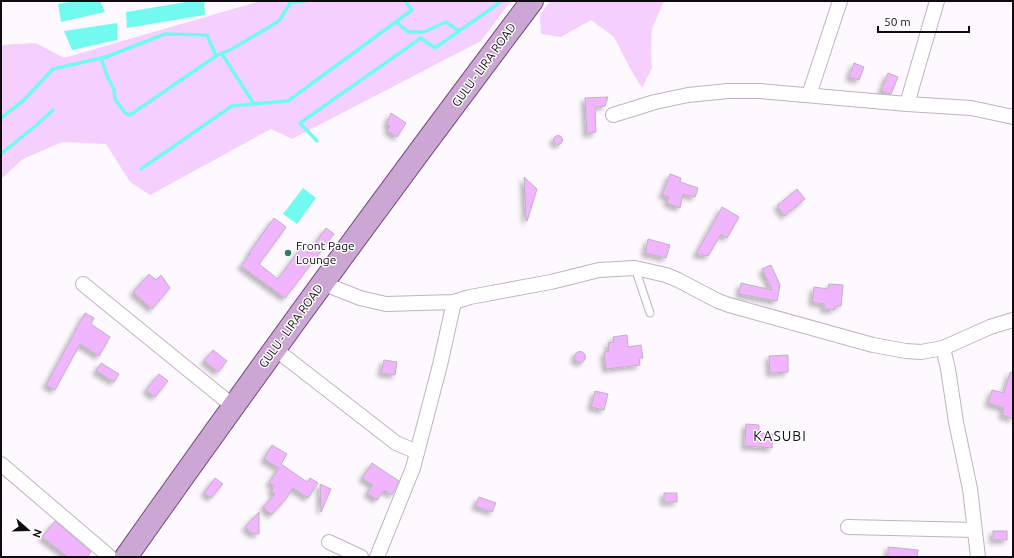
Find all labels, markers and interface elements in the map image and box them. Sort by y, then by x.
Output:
scale bar [878,8,969,34]
text: 50 m [884,15,911,28]
street label: GULU - LIRA ROAD [449,21,518,109]
place label: Front Page Lounge [296,239,355,266]
marker: Front Page Lounge [283,248,293,258]
street label: GULU - LIRA ROAD [256,282,325,370]
district label: KASUBI [753,428,807,444]
north arrow [8,510,48,550]
text: N [30,528,44,539]

